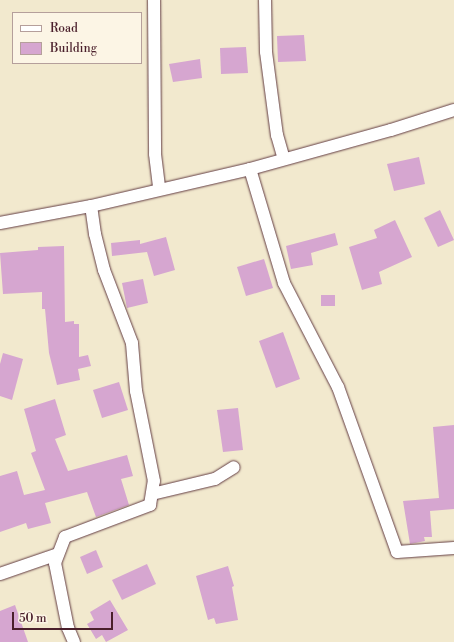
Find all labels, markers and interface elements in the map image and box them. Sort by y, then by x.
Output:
legend [12,12,142,64]
text: Road [50,21,78,36]
text: Building [50,41,97,56]
scale bar [14,604,115,630]
text: 50 m [19,611,47,626]

